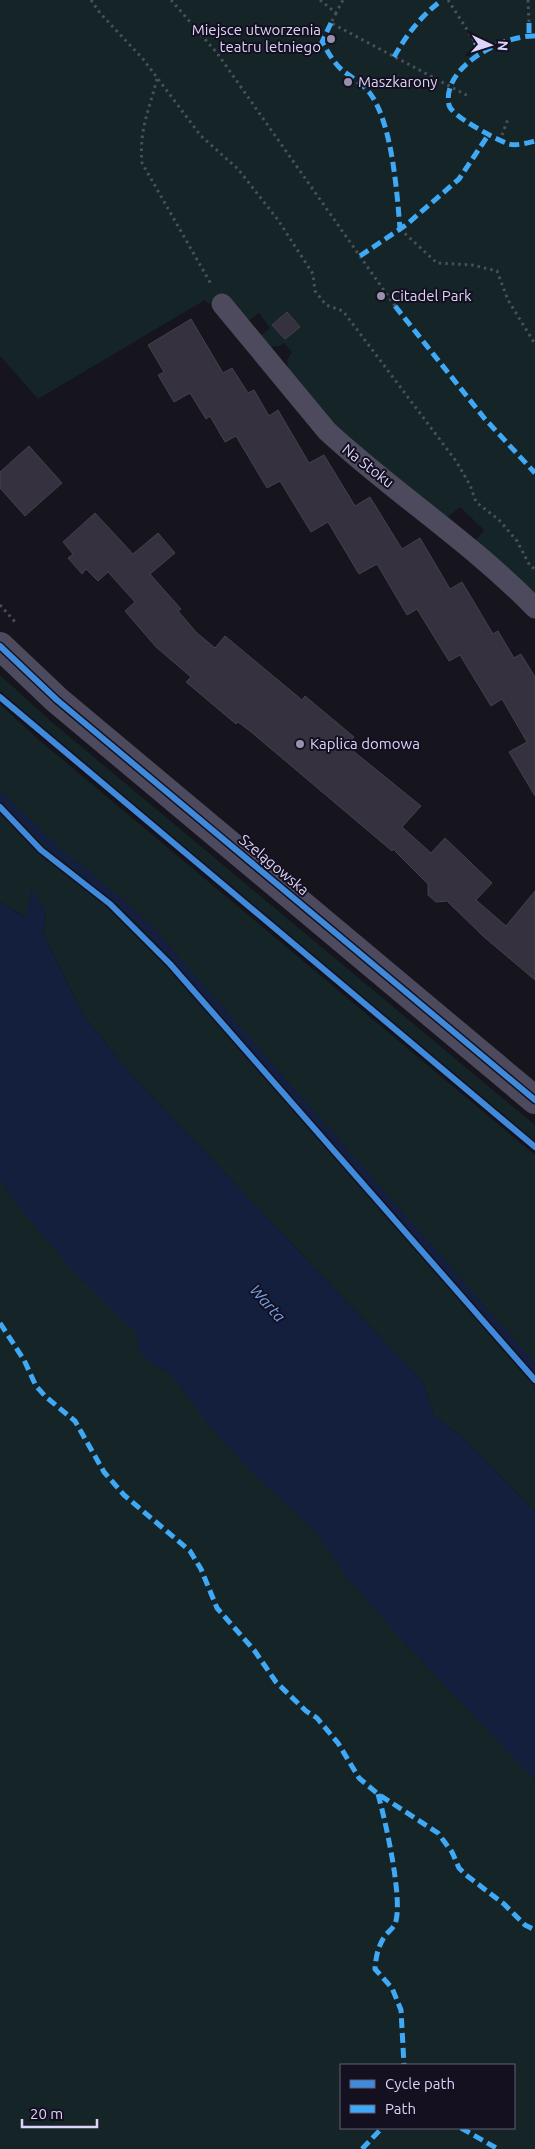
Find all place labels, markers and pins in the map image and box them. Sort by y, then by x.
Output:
place label: Miejsce utworzenia teatru letniego [192,21,321,55]
marker: Miejsce utworzenia teatru letniego [325,33,337,45]
place label: Maszkarony [358,73,438,90]
marker: Maszkarony [342,76,354,88]
place label: Citadel Park [391,287,472,304]
marker: Citadel Park [375,290,387,302]
place label: Kaplica domowa [310,735,420,752]
marker: Kaplica domowa [294,738,306,750]

